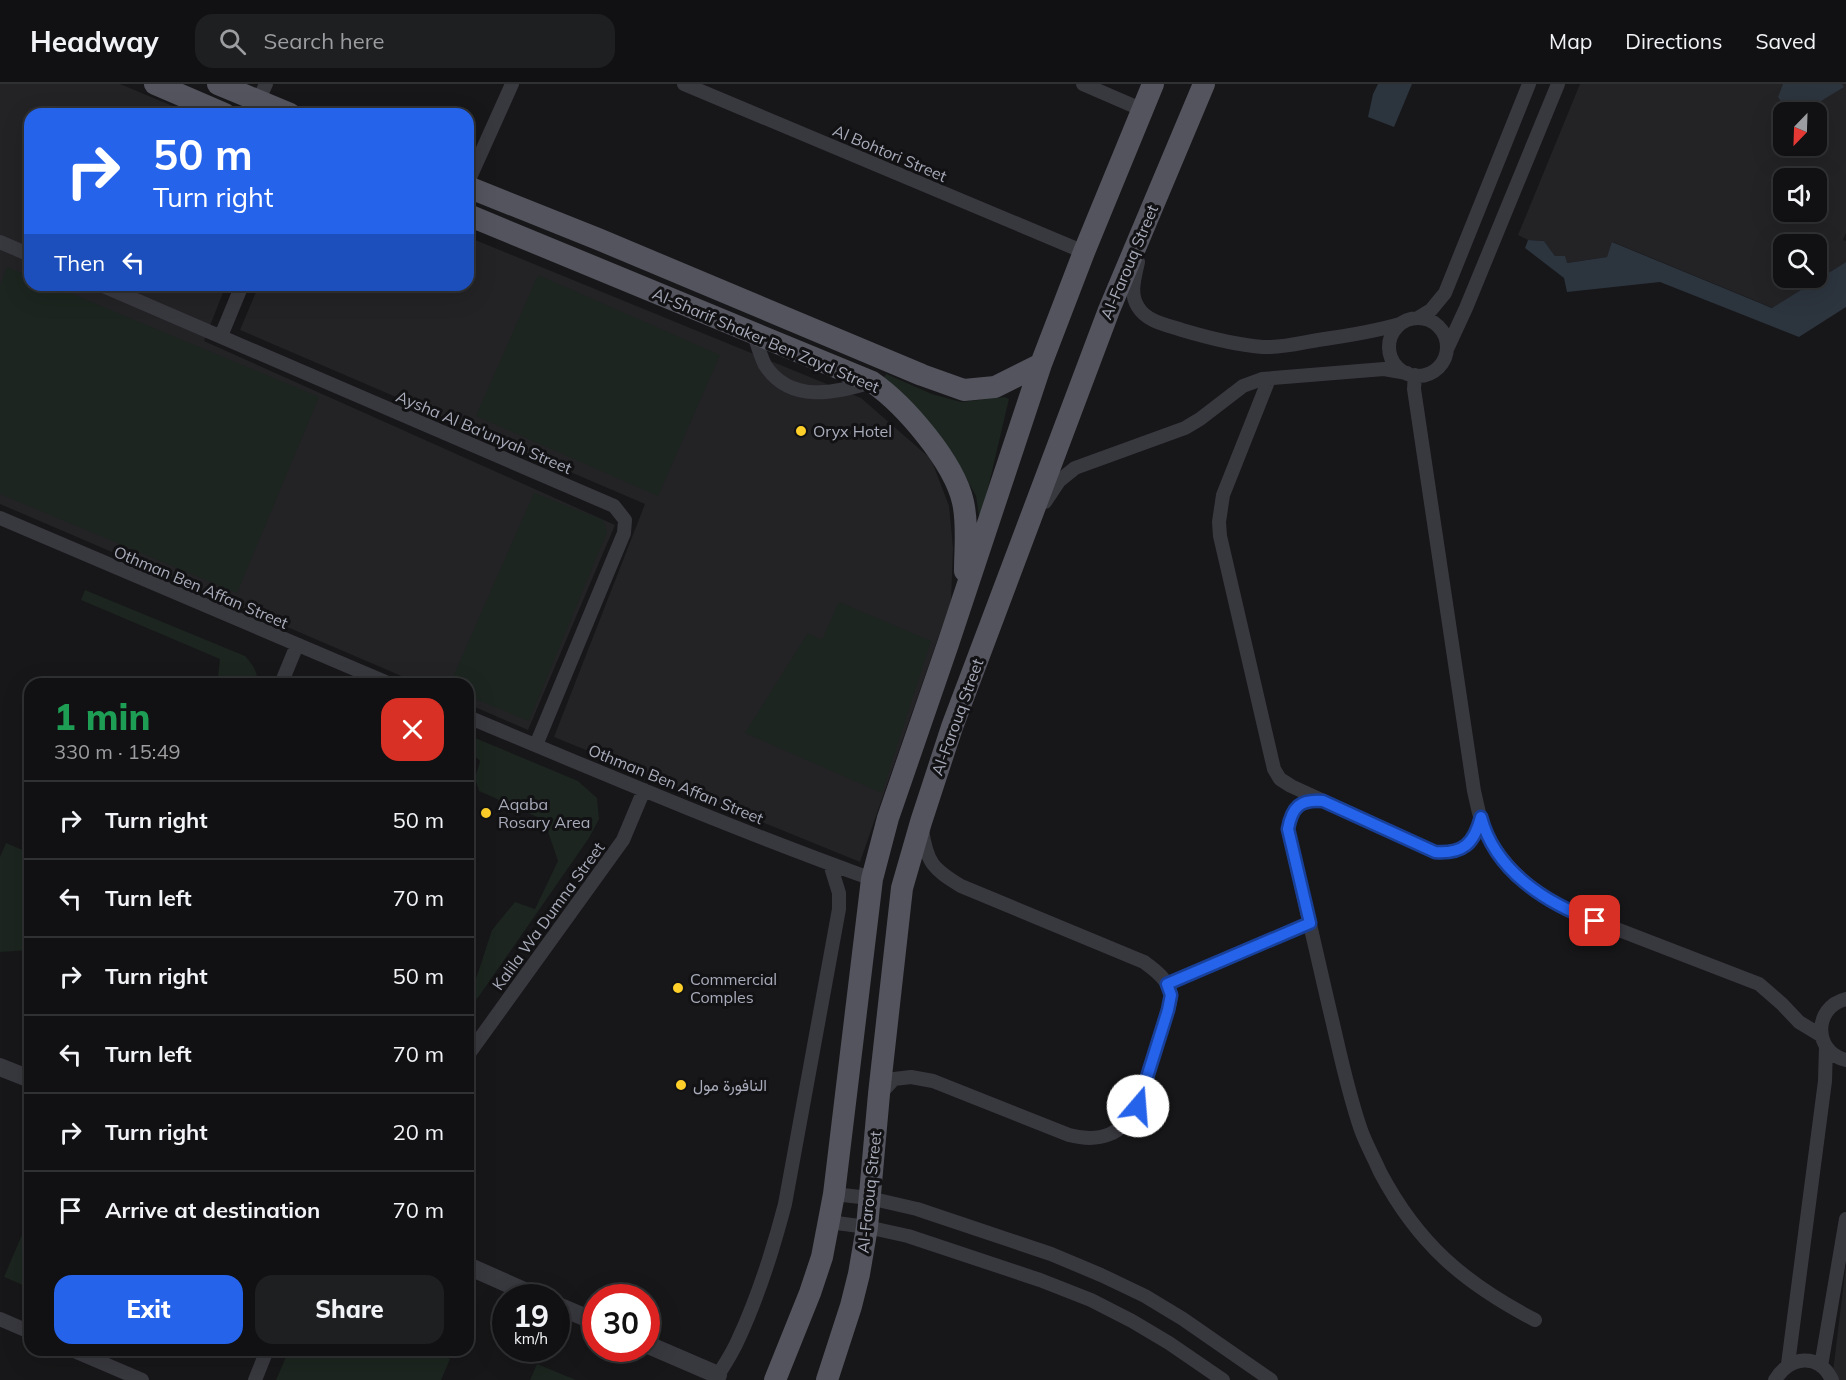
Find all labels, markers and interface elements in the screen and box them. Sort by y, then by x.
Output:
search box [195,14,615,68]
text: Headway [30,24,159,59]
icon: search [216,25,249,58]
text: Search here [264,27,385,55]
text: Map [1549,28,1592,54]
text: Directions [1625,28,1722,54]
text: Saved [1755,28,1816,54]
north arrow [1773,102,1827,156]
map controls [1773,102,1827,288]
street label: Al Bohtori Street [830,120,950,186]
text: 50 m [153,128,253,181]
icon: right [54,132,132,210]
button: sound [1773,168,1827,222]
text: Turn right [153,180,273,214]
street label: Al-Farouq Street [1096,201,1162,322]
button: search [1773,234,1827,288]
icon: left [117,246,150,279]
text: Then [54,249,105,277]
street label: Al-Sharif Shaker Ben Zayd Street [650,283,883,397]
street label: Aysha Al Ba'unyah Street [393,386,575,478]
place label: Oryx Hotel [813,421,892,441]
marker: Oryx Hotel [794,424,808,438]
street label: Othman Ben Affan Street [111,541,291,633]
street label: Al-Farouq Street [927,656,988,778]
text: 1 min [54,694,150,739]
button: close [381,698,444,761]
text: 330 m · 15:49 [54,739,180,764]
street label: Othman Ben Affan Street [585,740,767,828]
place label: Aqaba Rosary Area [498,794,590,832]
icon: right [54,804,87,837]
text: Turn right [105,806,208,834]
text: 50 m [393,806,444,834]
marker: Aqaba Rosary Area [479,806,493,820]
street label: Kalila Wa Dumna Street [488,838,609,994]
icon: left [54,882,87,915]
text: Turn left [105,884,192,912]
text: 70 m [393,884,444,912]
pin [1569,895,1620,946]
icon: arrive [1578,904,1611,937]
icon: right [54,960,87,993]
text: Turn right [105,962,208,990]
text: 50 m [393,962,444,990]
place label: Commercial Comples [690,969,777,1007]
marker: Commercial Comples [671,981,685,995]
icon: left [54,1038,87,1071]
text: Turn left [105,1040,192,1068]
text: 70 m [393,1040,444,1068]
position arrow [1106,1074,1170,1138]
place label: النافورة مول [693,1075,767,1096]
marker: النافورة مول [674,1078,688,1092]
icon: right [54,1116,87,1149]
text: Turn right [105,1118,208,1146]
text: 20 m [393,1118,444,1146]
street label: Al-Farouq Street [853,1130,885,1254]
icon: arrive [54,1194,87,1227]
text: Arrive at destination [105,1196,320,1224]
text: 70 m [393,1196,444,1224]
button: Exit [54,1275,243,1344]
button: Share [255,1275,444,1344]
speed limit sign: 30 [582,1284,660,1362]
text: 19 [513,1297,549,1335]
text: km/h [514,1329,548,1348]

